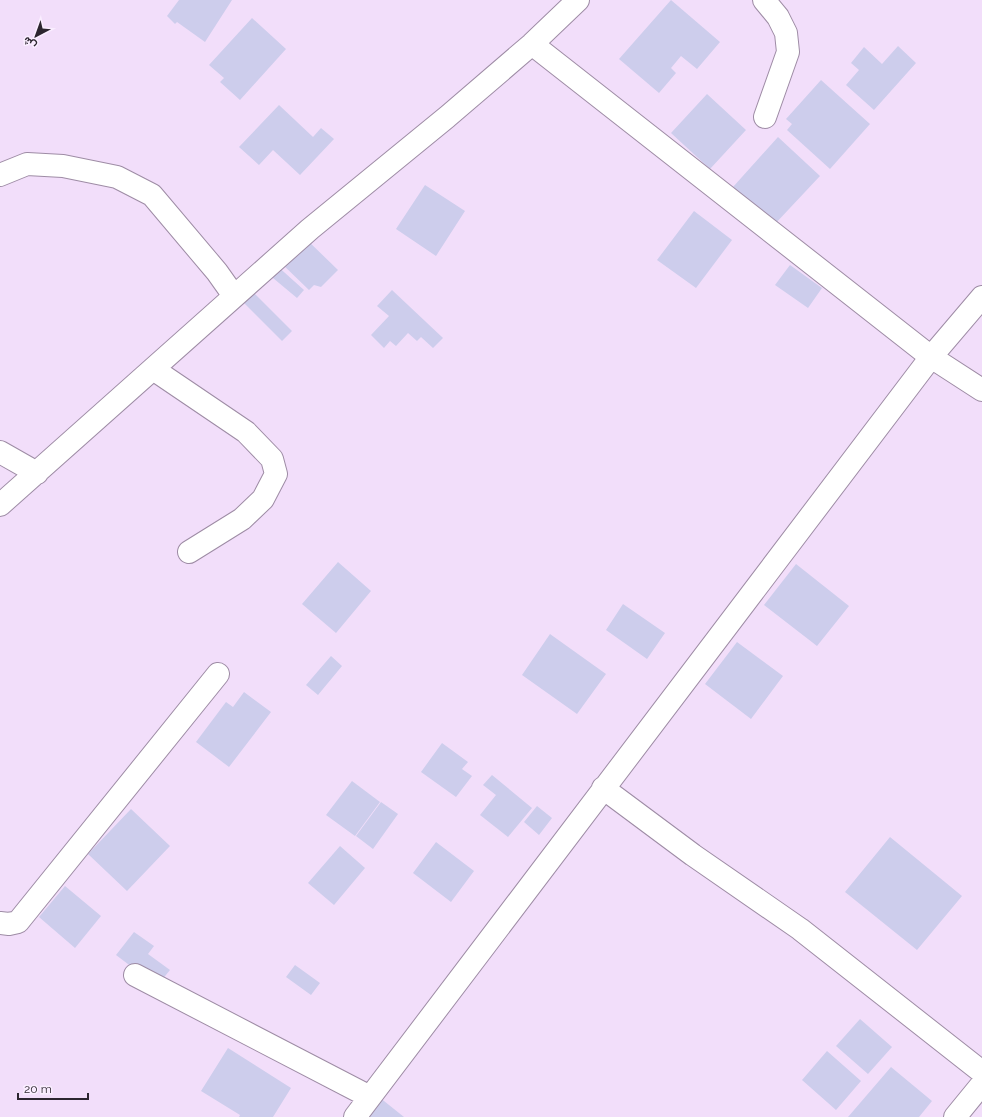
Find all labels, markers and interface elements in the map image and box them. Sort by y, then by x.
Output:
north arrow [16,16,56,56]
text: ش [21,34,39,52]
scale bar [18,1075,88,1101]
text: 20 m [24,1082,52,1096]

